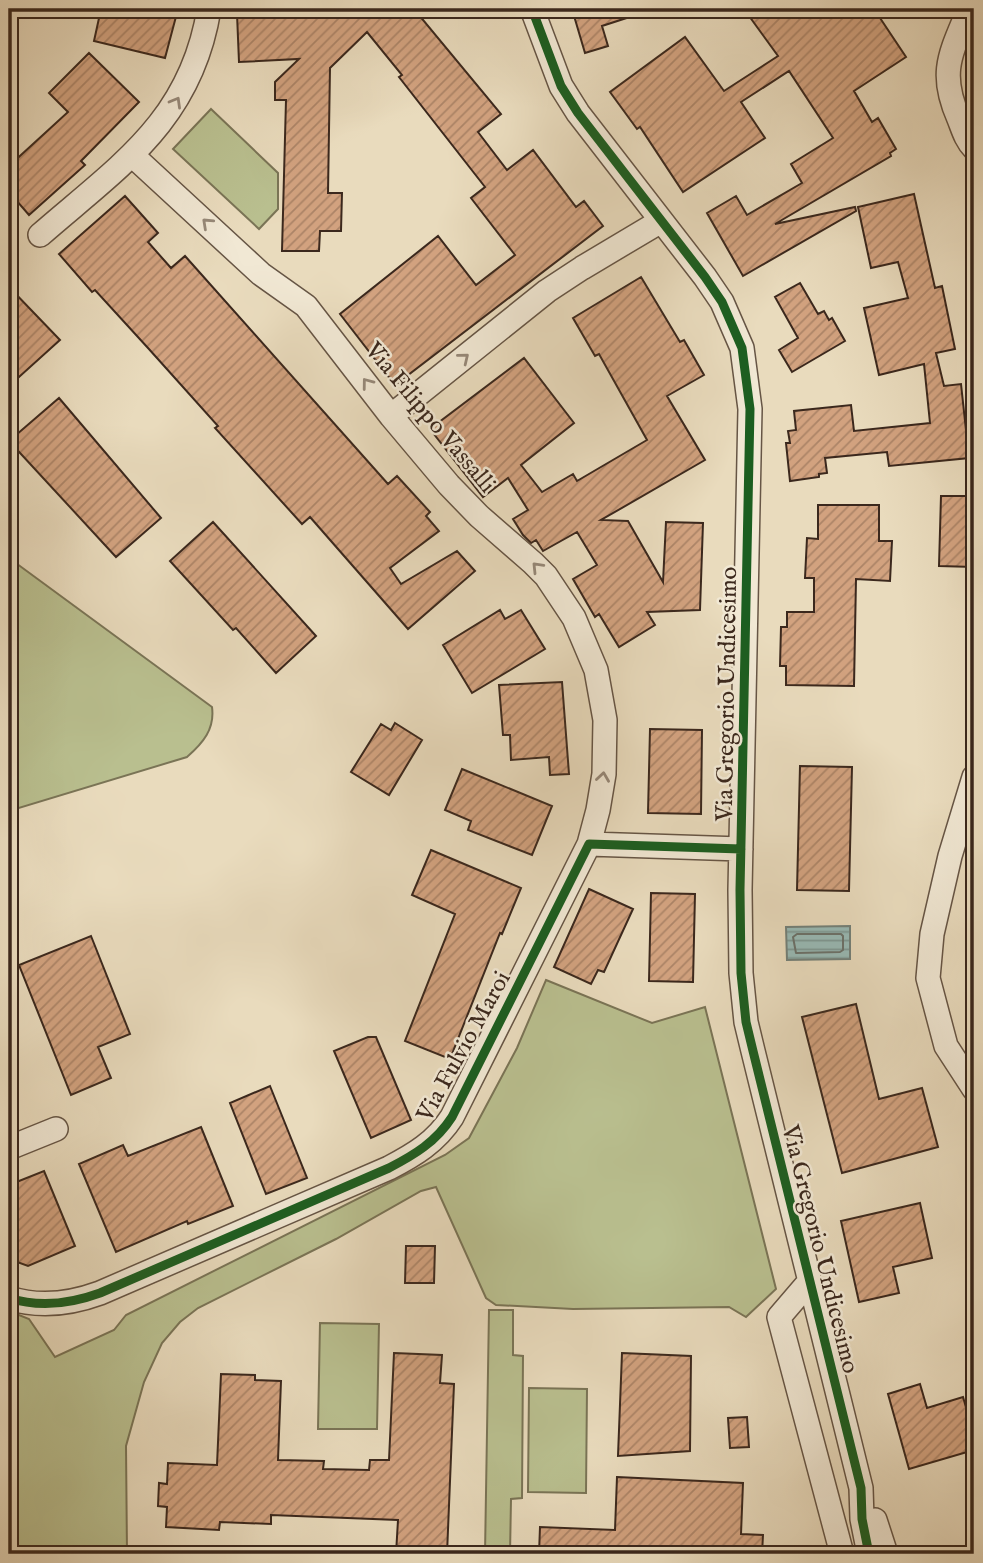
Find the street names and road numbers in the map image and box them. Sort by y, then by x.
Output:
street label: Via Filippo Vassalli [357,335,502,500]
street label: Via Gregorio Undicesimo [710,566,745,823]
street label: Via Fulvio Maroi [410,966,519,1128]
street label: Via Gregorio Undicesimo [773,1121,865,1377]

